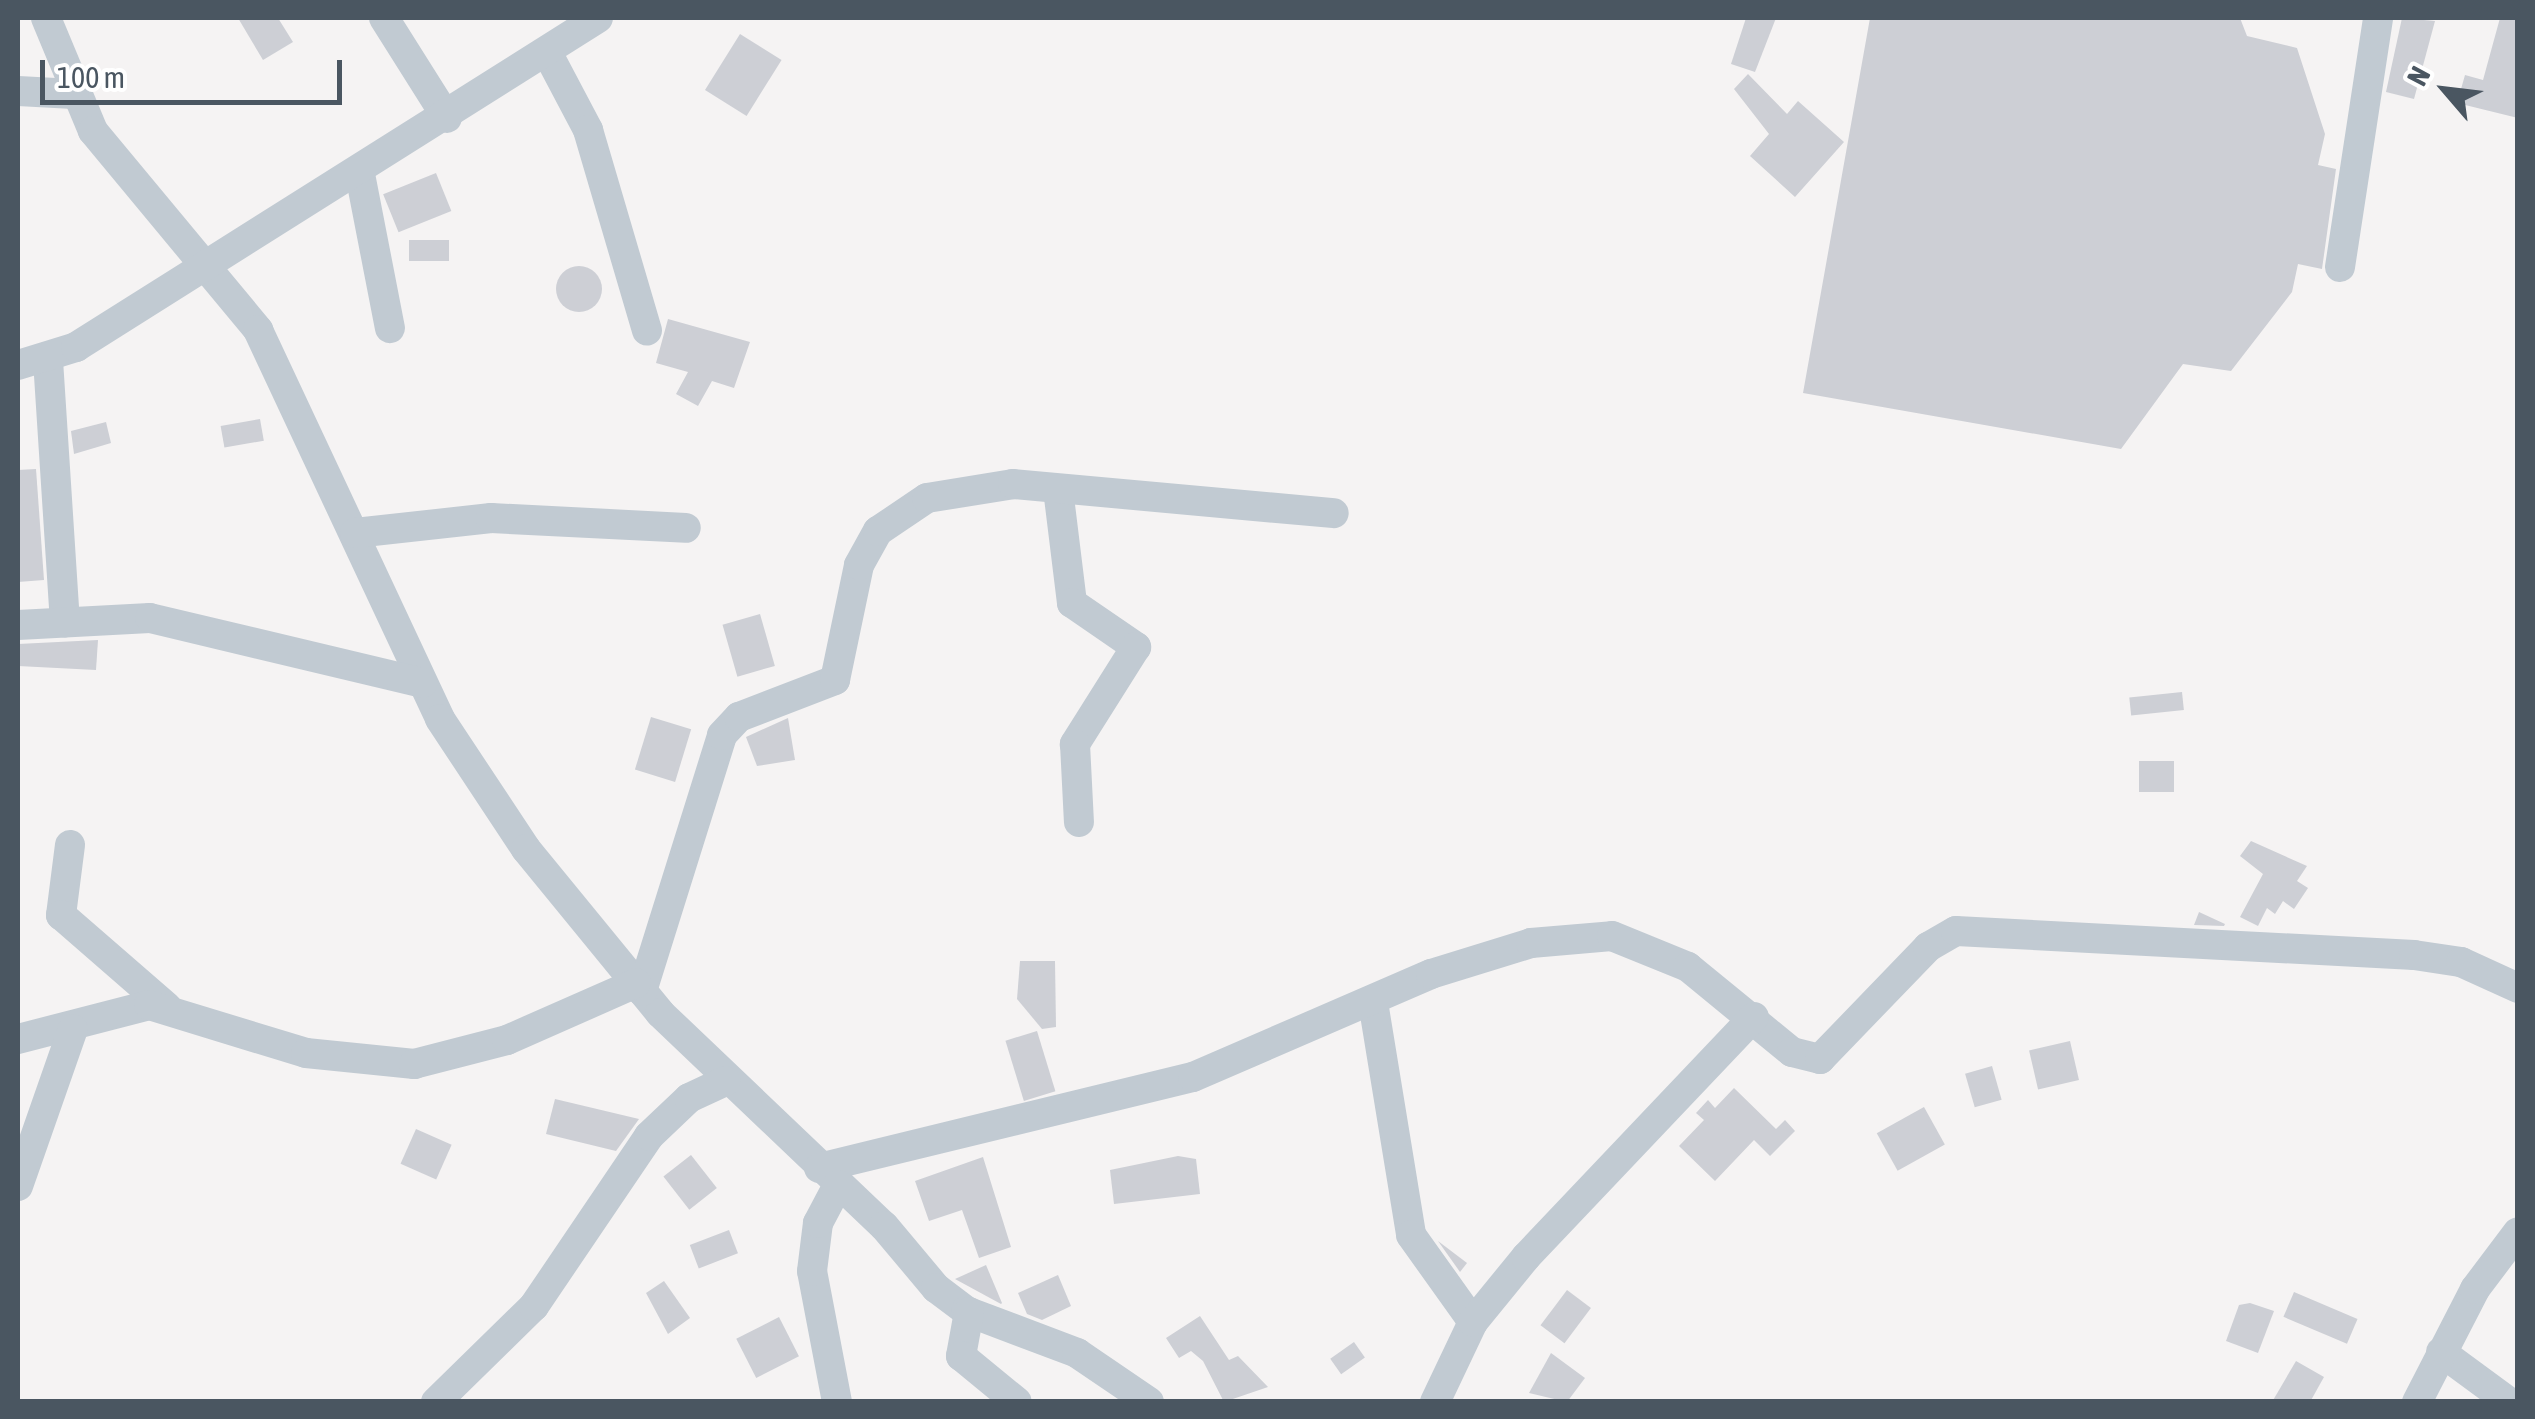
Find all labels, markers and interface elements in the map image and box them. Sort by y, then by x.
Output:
scale bar [45,40,348,102]
north arrow [2395,40,2495,140]
text: 100 m [57,60,125,94]
text: N [2401,61,2437,91]

